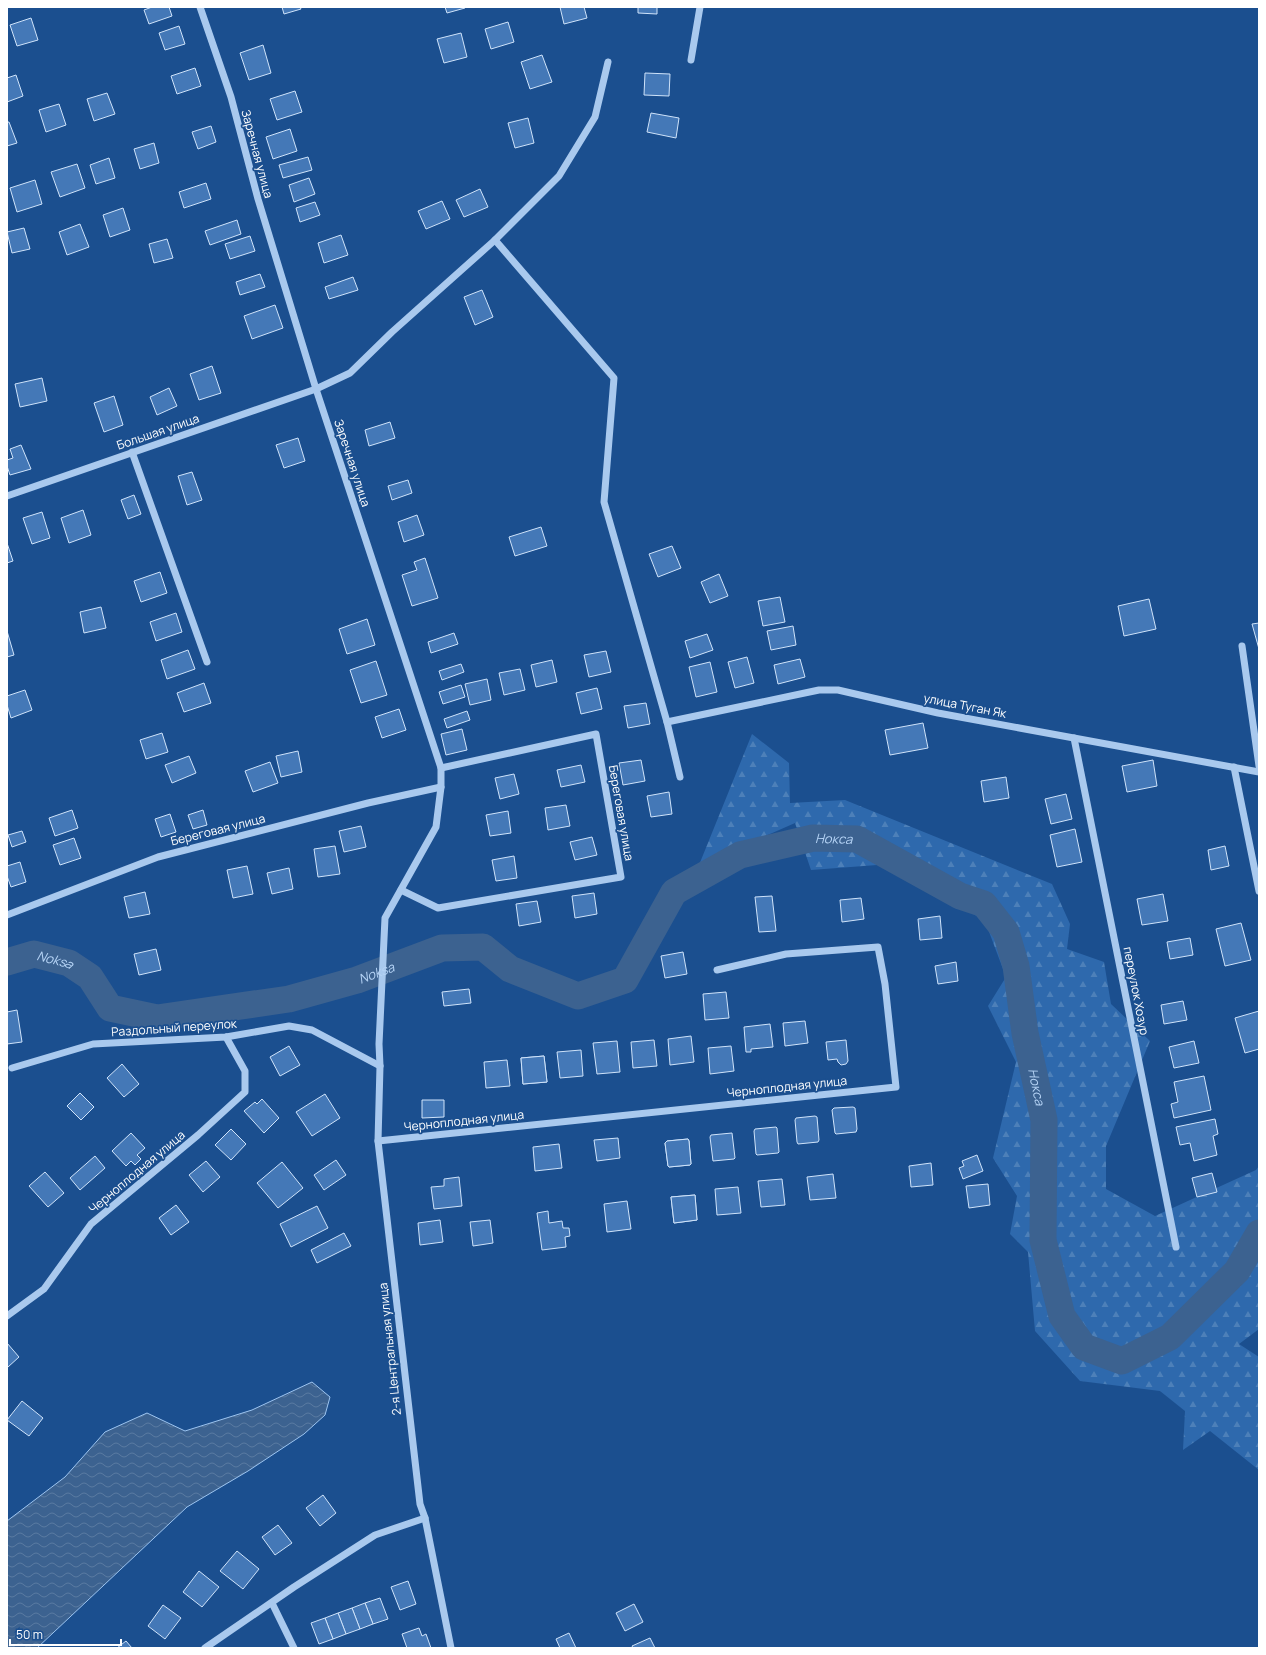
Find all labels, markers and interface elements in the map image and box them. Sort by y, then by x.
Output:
street label: Заречная улица [237,108,277,200]
street label: Большая улица [114,409,201,454]
street label: Заречная улица [330,417,375,509]
street label: улица Туган Як [922,689,1009,722]
street label: Береговая улица [605,764,638,862]
street label: Береговая улица [169,810,267,849]
water label: Нокса [815,829,853,848]
street label: переулок Хозур [1120,945,1153,1037]
water label: Noksa [35,946,78,973]
water label: Noksa [356,958,397,988]
street label: Раздольный переулок [111,1015,238,1040]
water label: Нокса [1024,1067,1050,1108]
street label: Черноплодная улица [726,1072,848,1101]
street label: Черноплодная улица [403,1106,525,1135]
street label: Черноплодная улица [85,1126,188,1217]
street label: 2-я Центральная улица [374,1282,405,1416]
scale bar [10,1621,121,1647]
text: 50 m [16,1626,43,1643]

